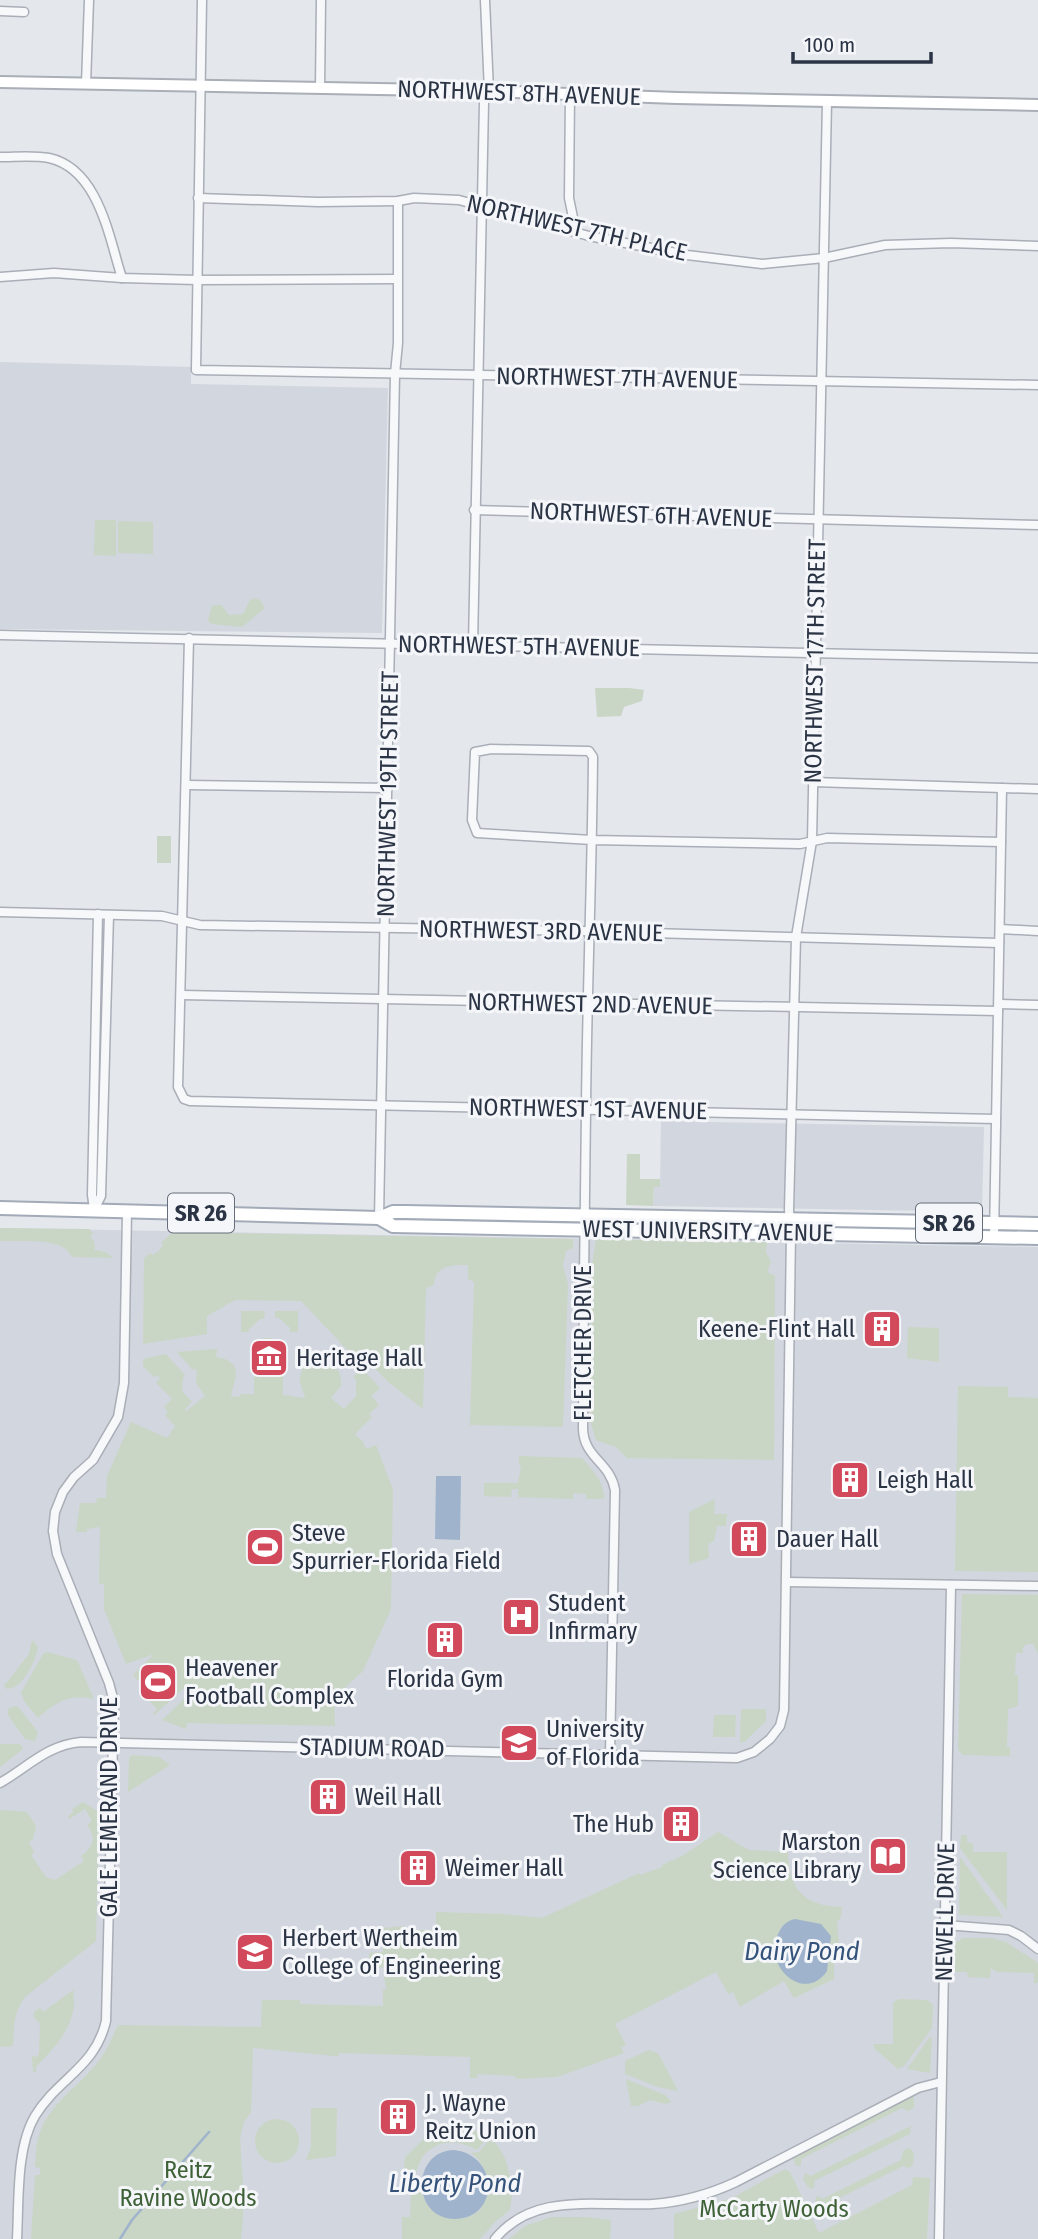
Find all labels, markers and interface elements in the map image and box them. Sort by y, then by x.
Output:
scale bar [793,21,931,65]
text: 100 m [804,32,855,58]
street label: NORTHWEST 8TH AVENUE [397,75,641,111]
street label: NORTHWEST 7TH PLACE [464,189,690,267]
street label: NORTHWEST 7TH AVENUE [496,362,738,394]
street label: NORTHWEST 6TH AVENUE [529,497,773,533]
street label: NORTHWEST 17TH STREET [799,538,831,784]
street label: NORTHWEST 5TH AVENUE [398,630,640,662]
street label: NORTHWEST 19TH STREET [372,671,404,917]
street label: NORTHWEST 3RD AVENUE [419,915,663,947]
street label: NORTHWEST 2ND AVENUE [467,988,713,1020]
street label: NORTHWEST 1ST AVENUE [469,1093,707,1125]
road number: SR 26 [168,1194,234,1232]
road number: SR 26 [916,1204,982,1242]
street label: WEST UNIVERSITY AVENUE [582,1215,834,1247]
street label: FLETCHER DRIVE [569,1265,597,1421]
building icon: Keene-Flint Hall [861,1308,903,1350]
place label: Keene-Flint Hall [698,1315,855,1343]
museum icon: Heritage Hall [248,1337,290,1379]
place label: Heritage Hall [296,1344,423,1372]
building icon: Leigh Hall [829,1459,871,1501]
place label: Leigh Hall [877,1466,973,1494]
building icon: Dauer Hall [728,1518,770,1560]
place label: Steve Spurrier-Florida Field [292,1519,501,1575]
place label: Dauer Hall [776,1525,879,1553]
sports icon: Steve Spurrier-Florida Field [244,1526,286,1568]
place label: Student Infirmary [548,1589,637,1645]
hospital icon: Student Infirmary [500,1596,542,1638]
building icon: Florida Gym [424,1619,466,1661]
place label: Heavener Football Complex [185,1654,355,1710]
sports icon: Heavener Football Complex [137,1661,179,1703]
place label: Florida Gym [387,1665,503,1693]
street label: GALE LEMERAND DRIVE [95,1697,123,1917]
place label: University of Florida [546,1715,644,1771]
school or university icon: University of Florida [498,1722,540,1764]
street label: STADIUM ROAD [299,1733,445,1763]
building icon: Weil Hall [307,1776,349,1818]
place label: Weil Hall [355,1783,441,1811]
building icon: The Hub [660,1803,702,1845]
place label: The Hub [573,1810,654,1838]
place label: Marston Science Library [713,1828,861,1884]
library icon: Marston Science Library [867,1835,909,1877]
street label: NEWELL DRIVE [930,1842,960,1982]
building icon: Weimer Hall [397,1847,439,1889]
place label: Weimer Hall [445,1854,564,1882]
place label: Herbert Wertheim College of Engineering [282,1924,501,1980]
school or university icon: Herbert Wertheim College of Engineering [234,1931,276,1973]
water label: Dairy Pond [744,1936,860,1967]
place label: J. Wayne Reitz Union [425,2089,537,2145]
building icon: J. Wayne Reitz Union [377,2096,419,2138]
park label: Reitz Ravine Woods [119,2156,257,2212]
water label: Liberty Pond [389,2168,521,2199]
park label: McCarty Woods [699,2195,849,2223]

